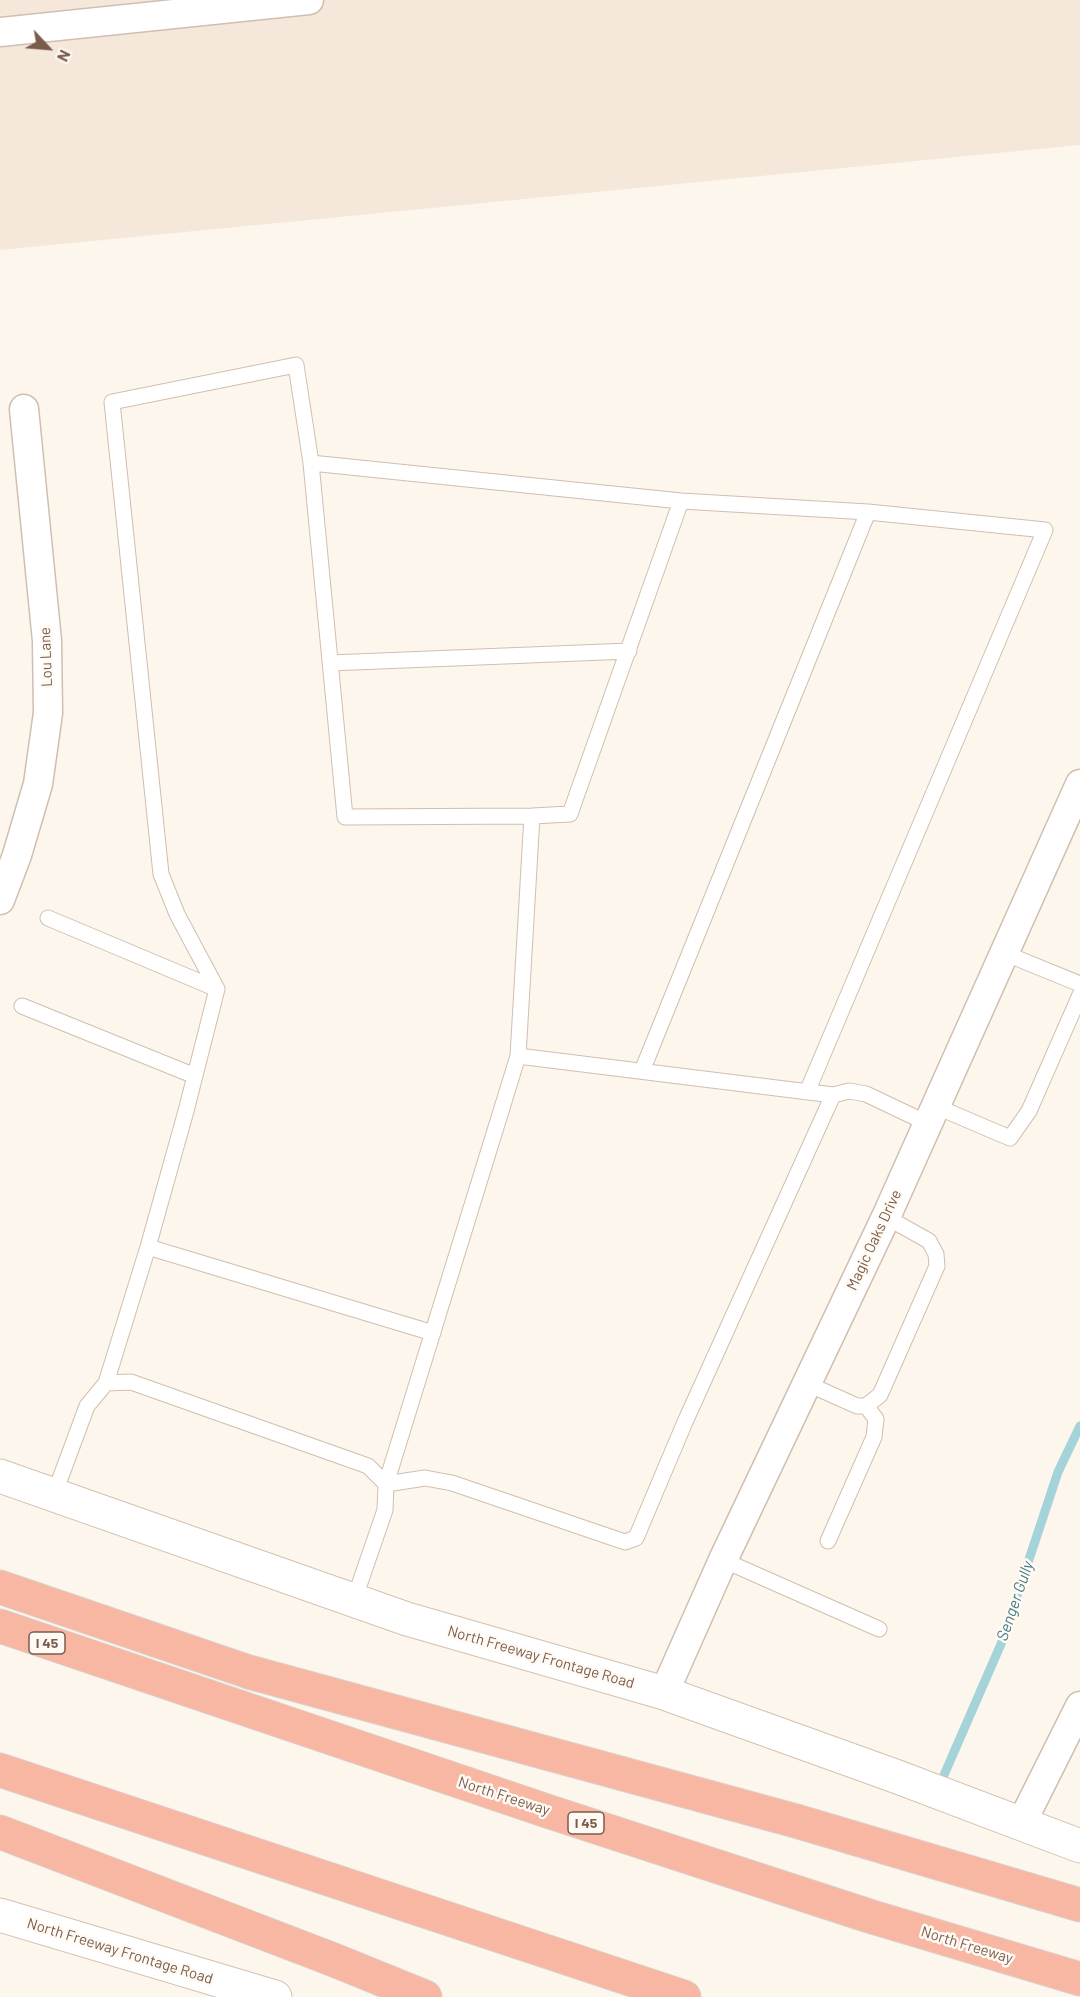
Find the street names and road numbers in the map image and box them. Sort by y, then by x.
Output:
street label: Lou Lane [36,627,56,687]
street label: Magic Oaks Drive [843,1187,905,1293]
street label: North Freeway Frontage Road [446,1622,636,1692]
road number: I 45 [29,1632,65,1654]
street label: North Freeway [456,1773,552,1819]
road number: I 45 [568,1812,604,1834]
street label: North Freeway Frontage Road [25,1914,215,1988]
street label: North Freeway [919,1922,1015,1968]

